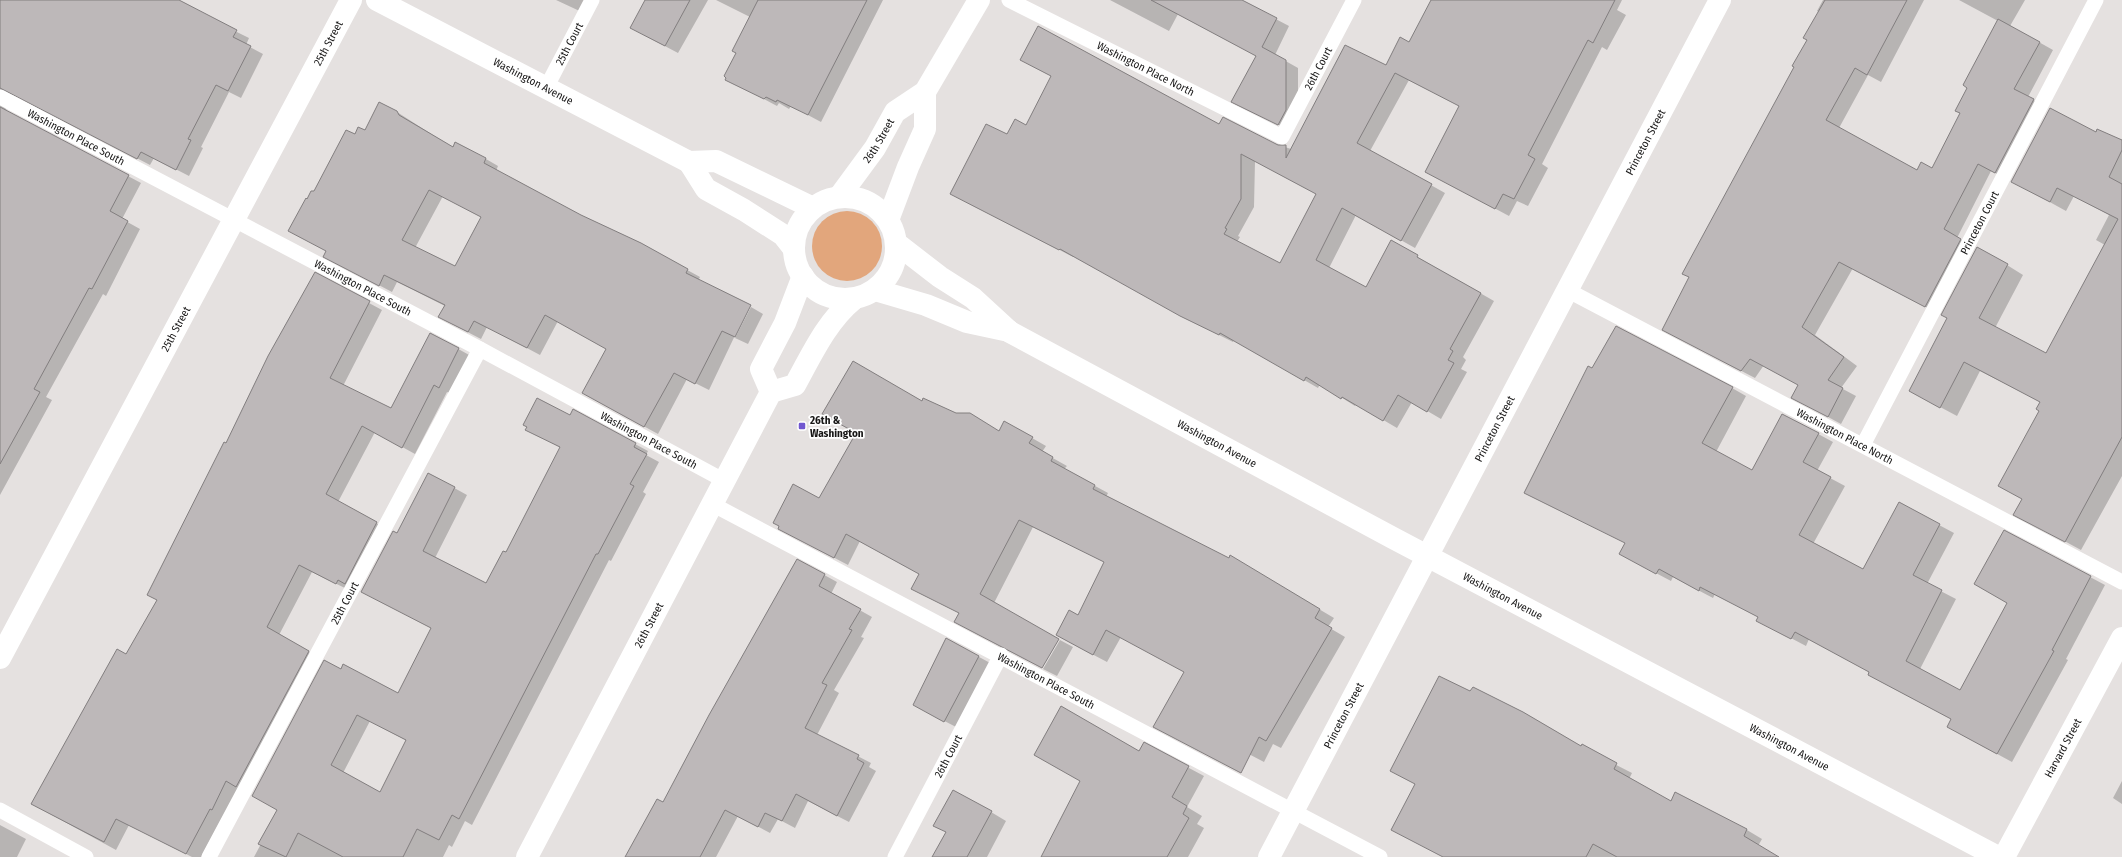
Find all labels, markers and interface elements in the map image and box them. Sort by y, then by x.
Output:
street label: 25th Street [311,18,345,68]
street label: 25th Court [553,20,586,67]
street label: Washington Place North [1095,39,1197,99]
street label: 26th Court [1301,44,1335,92]
street label: Washington Avenue [491,55,575,107]
street label: Washington Place South [25,106,127,168]
street label: Princeton Street [1623,106,1668,177]
street label: 26th Street [860,116,897,165]
street label: Princeton Court [1957,188,2002,257]
street label: Washington Place South [312,257,414,318]
street label: 25th Street [158,304,193,354]
street label: Princeton Street [1472,393,1517,464]
street label: Washington Place North [1794,405,1895,467]
street label: Washington Place South [598,409,700,471]
place label: 26th & Washington [809,414,864,440]
street label: Washington Avenue [1175,417,1259,470]
marker: 26th & Washington [797,421,807,431]
street label: Washington Avenue [1461,570,1545,622]
street label: 25th Court [328,579,361,626]
street label: 26th Street [631,600,666,650]
street label: Washington Place South [995,650,1097,712]
street label: Princeton Street [1321,680,1366,751]
street label: Harvard Street [2042,716,2084,780]
street label: Washington Avenue [1747,721,1831,773]
street label: 26th Court [931,732,965,780]

